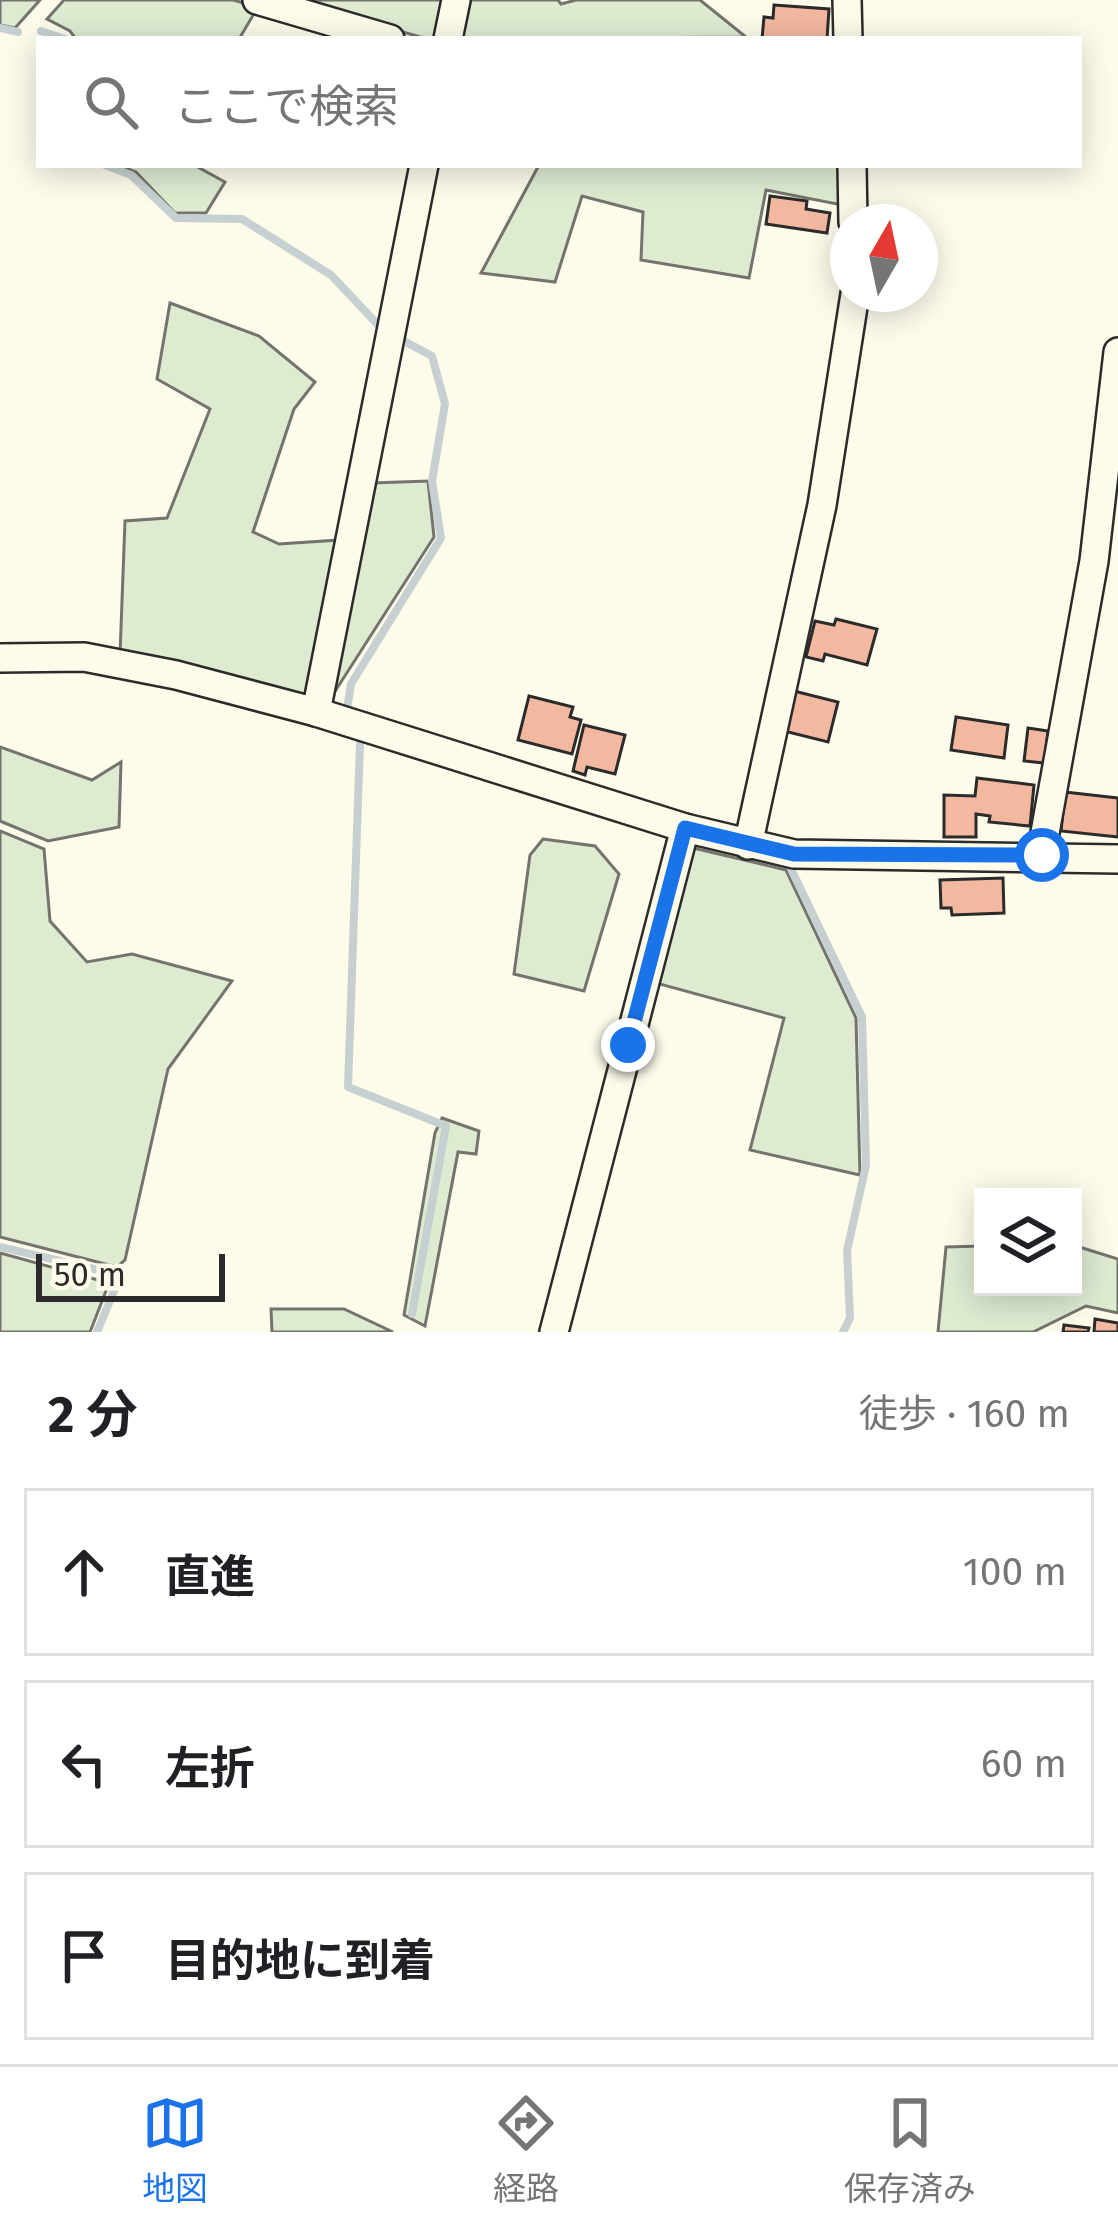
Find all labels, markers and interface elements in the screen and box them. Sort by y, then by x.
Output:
search box [36,36,1082,168]
icon: search [78,69,144,135]
text: ここで検索 [174,80,399,134]
north arrow [830,204,938,312]
route start [1015,828,1069,882]
route end [601,1018,655,1072]
map controls [974,1188,1082,1296]
button: layers [974,1188,1082,1296]
scale bar [36,1248,225,1301]
text: 50 m [54,1255,126,1295]
text: 2 分 [48,1384,137,1446]
text: 徒歩 · 160 m [859,1391,1070,1437]
icon: ahead [51,1539,117,1605]
text: 100 m [963,1549,1067,1595]
text: 直進 [165,1550,255,1604]
icon: left [51,1731,117,1797]
text: 60 m [981,1741,1067,1787]
text: 左折 [165,1742,255,1796]
icon: arrive [51,1923,117,1989]
text: 目的地に到着 [165,1934,435,1988]
tab: 地図 [142,2090,208,2210]
tab: 経路 [493,2090,559,2210]
tab: 保存済み [844,2090,976,2210]

